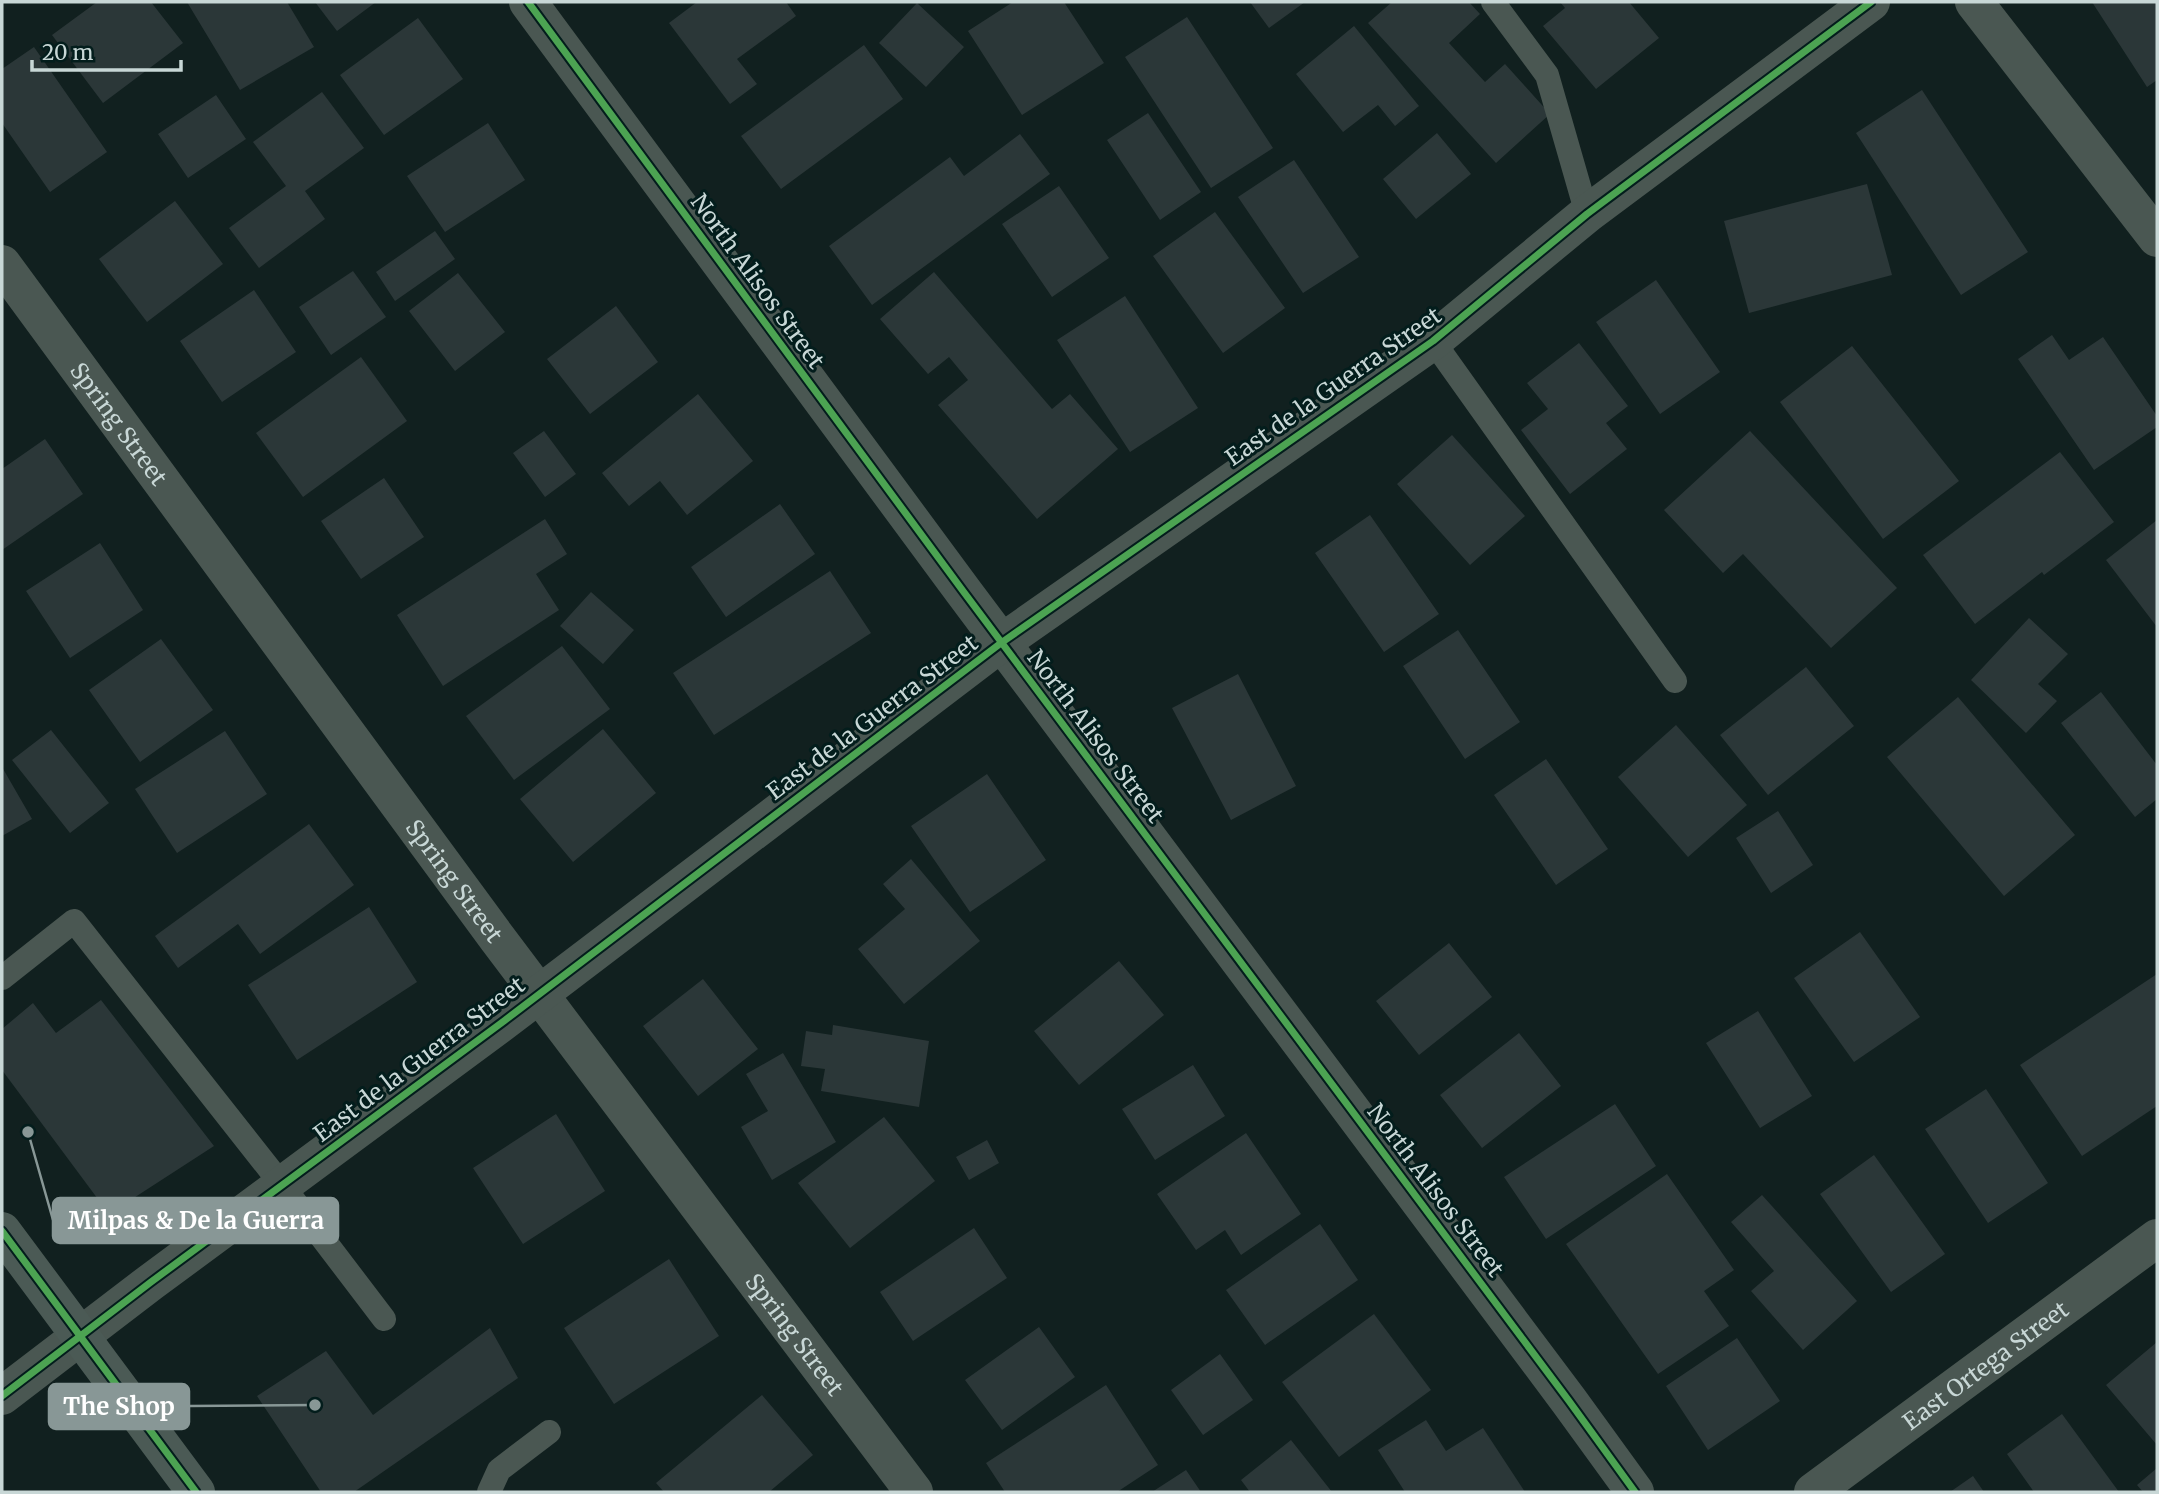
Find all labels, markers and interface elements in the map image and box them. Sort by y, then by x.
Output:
scale bar [32,28,180,72]
text: 20 m [42,39,94,66]
street label: North Alisos Street [685,188,831,374]
street label: East de la Guerra Street [1219,300,1447,472]
street label: Spring Street [64,356,174,491]
street label: East de la Guerra Street [761,628,983,806]
street label: North Alisos Street [1021,644,1171,828]
street label: Spring Street [400,813,510,948]
street label: East de la Guerra Street [308,970,530,1148]
street label: North Alisos Street [1361,1098,1511,1282]
callout: Milpas & De la Guerra [53,1198,338,1243]
text: Milpas & De la Guerra [68,1205,324,1236]
street label: Spring Street [740,1267,850,1401]
street label: East Ortega Street [1897,1294,2074,1436]
callout: The Shop [49,1384,189,1429]
text: The Shop [63,1391,175,1422]

